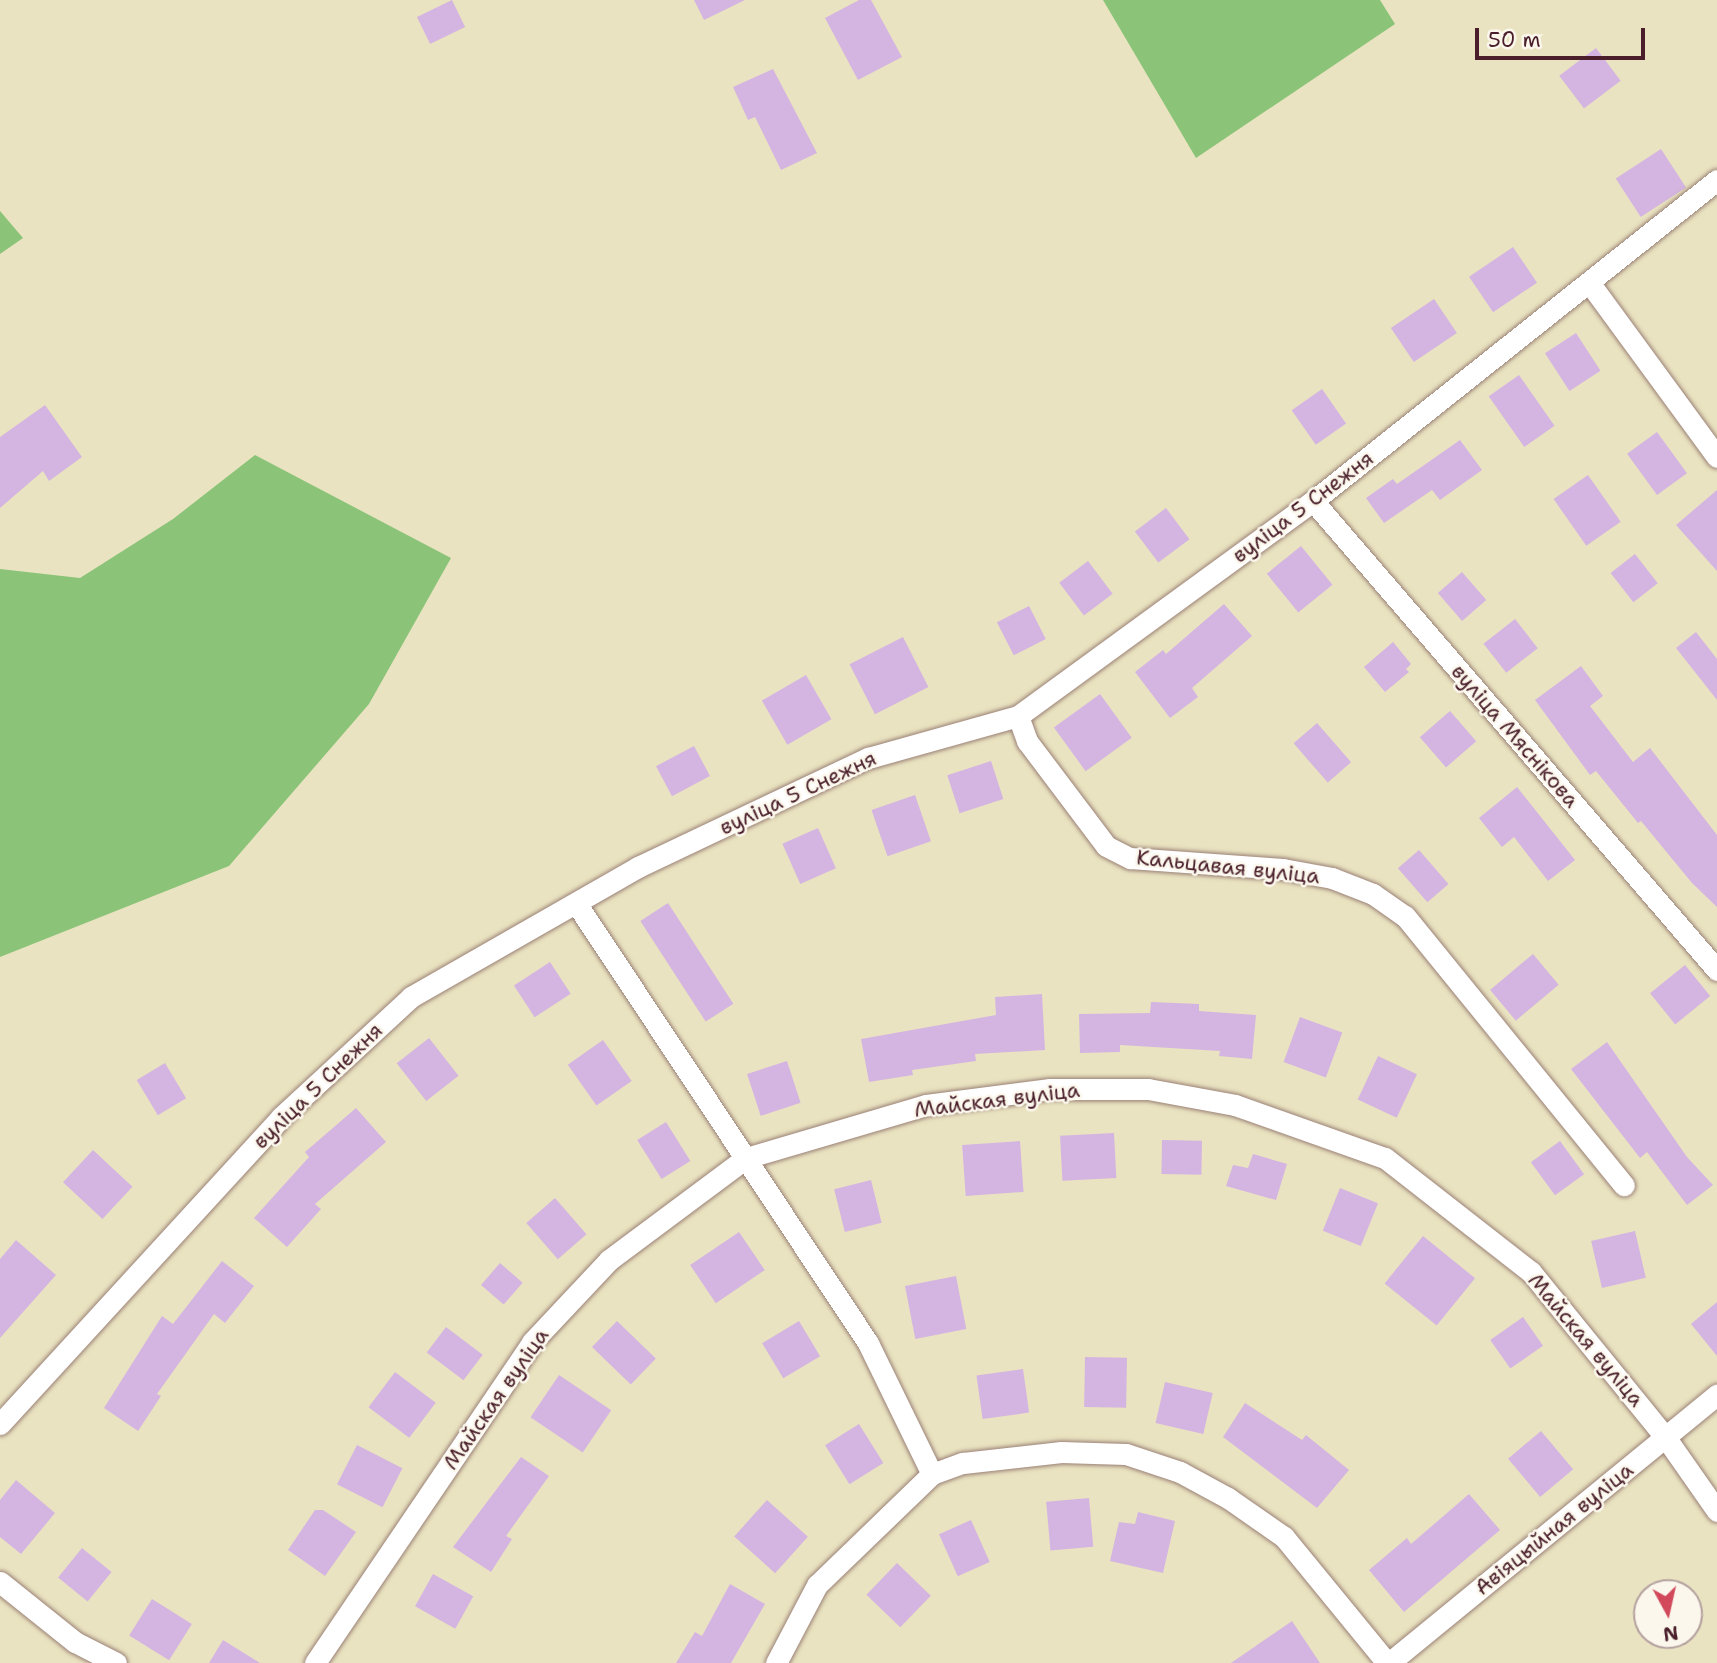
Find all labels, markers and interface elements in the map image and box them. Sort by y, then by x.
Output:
scale bar [1479,14,1649,58]
text: 50 m [1488,26,1541,54]
street label: вуліца 5 Снежня [1227,446,1379,568]
street label: вуліца Мяснікова [1446,659,1584,813]
street label: вуліца 5 Снежня [716,746,880,840]
street label: Кальцавая вуліца [1135,845,1321,889]
street label: вуліца 5 Снежня [248,1018,388,1154]
street label: Майская вуліца [913,1077,1081,1123]
street label: Майская вуліца [1523,1268,1649,1412]
street label: Майская вуліца [438,1324,554,1474]
street label: Авіяцыйная вуліца [1470,1457,1638,1601]
north arrow [1633,1579,1703,1649]
text: N [1662,1620,1680,1647]

